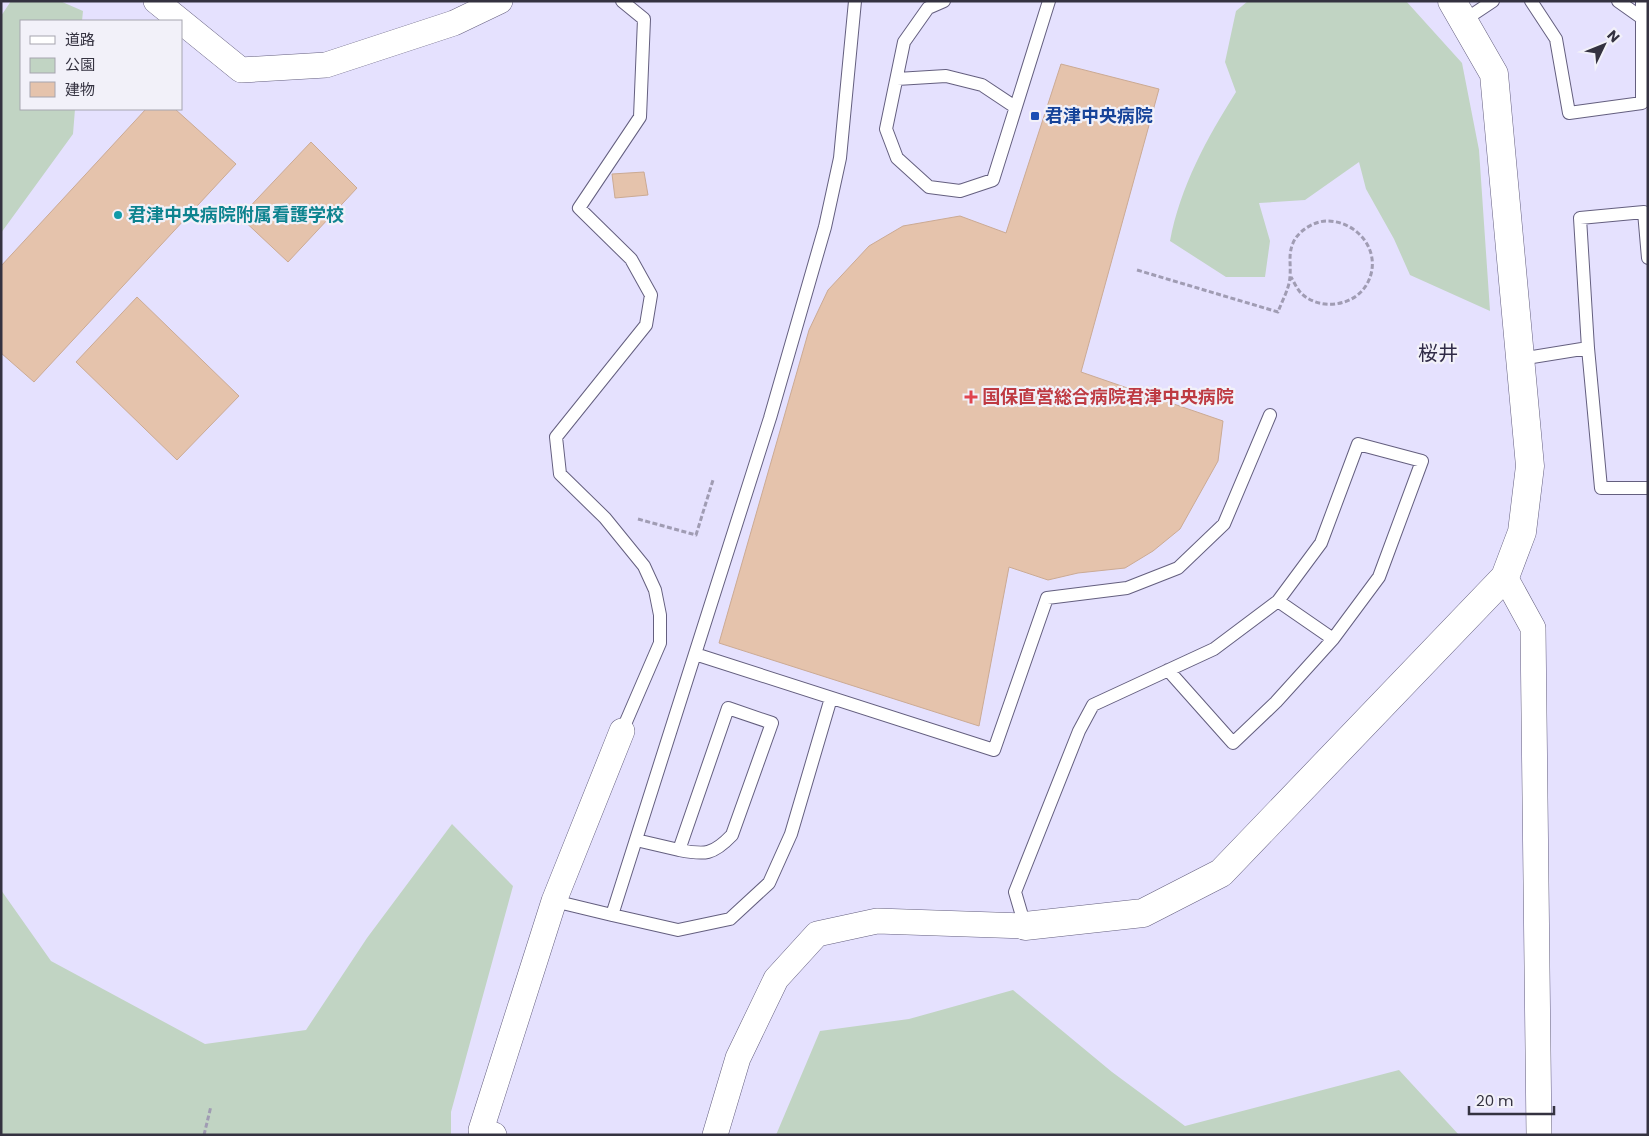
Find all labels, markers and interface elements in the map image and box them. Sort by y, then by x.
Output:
legend [20,20,182,110]
north arrow [1579,20,1629,70]
text: N [1603,25,1624,47]
text: 道路 [65,29,95,50]
text: 公園 [65,54,95,75]
text: 建物 [65,79,95,100]
place label: 君津中央病院 [1045,103,1153,128]
marker: 君津中央病院 [1029,110,1041,122]
place label: 君津中央病院附属看護学校 [128,202,344,227]
marker: 君津中央病院附属看護学校 [112,209,124,221]
district label: 桜井 [1418,339,1458,367]
place label: 国保直営総合病院君津中央病院 [982,384,1234,409]
marker: 国保直営総合病院君津中央病院 [964,390,978,404]
scale bar [1469,1084,1554,1116]
text: 20 m [1476,1090,1514,1111]

